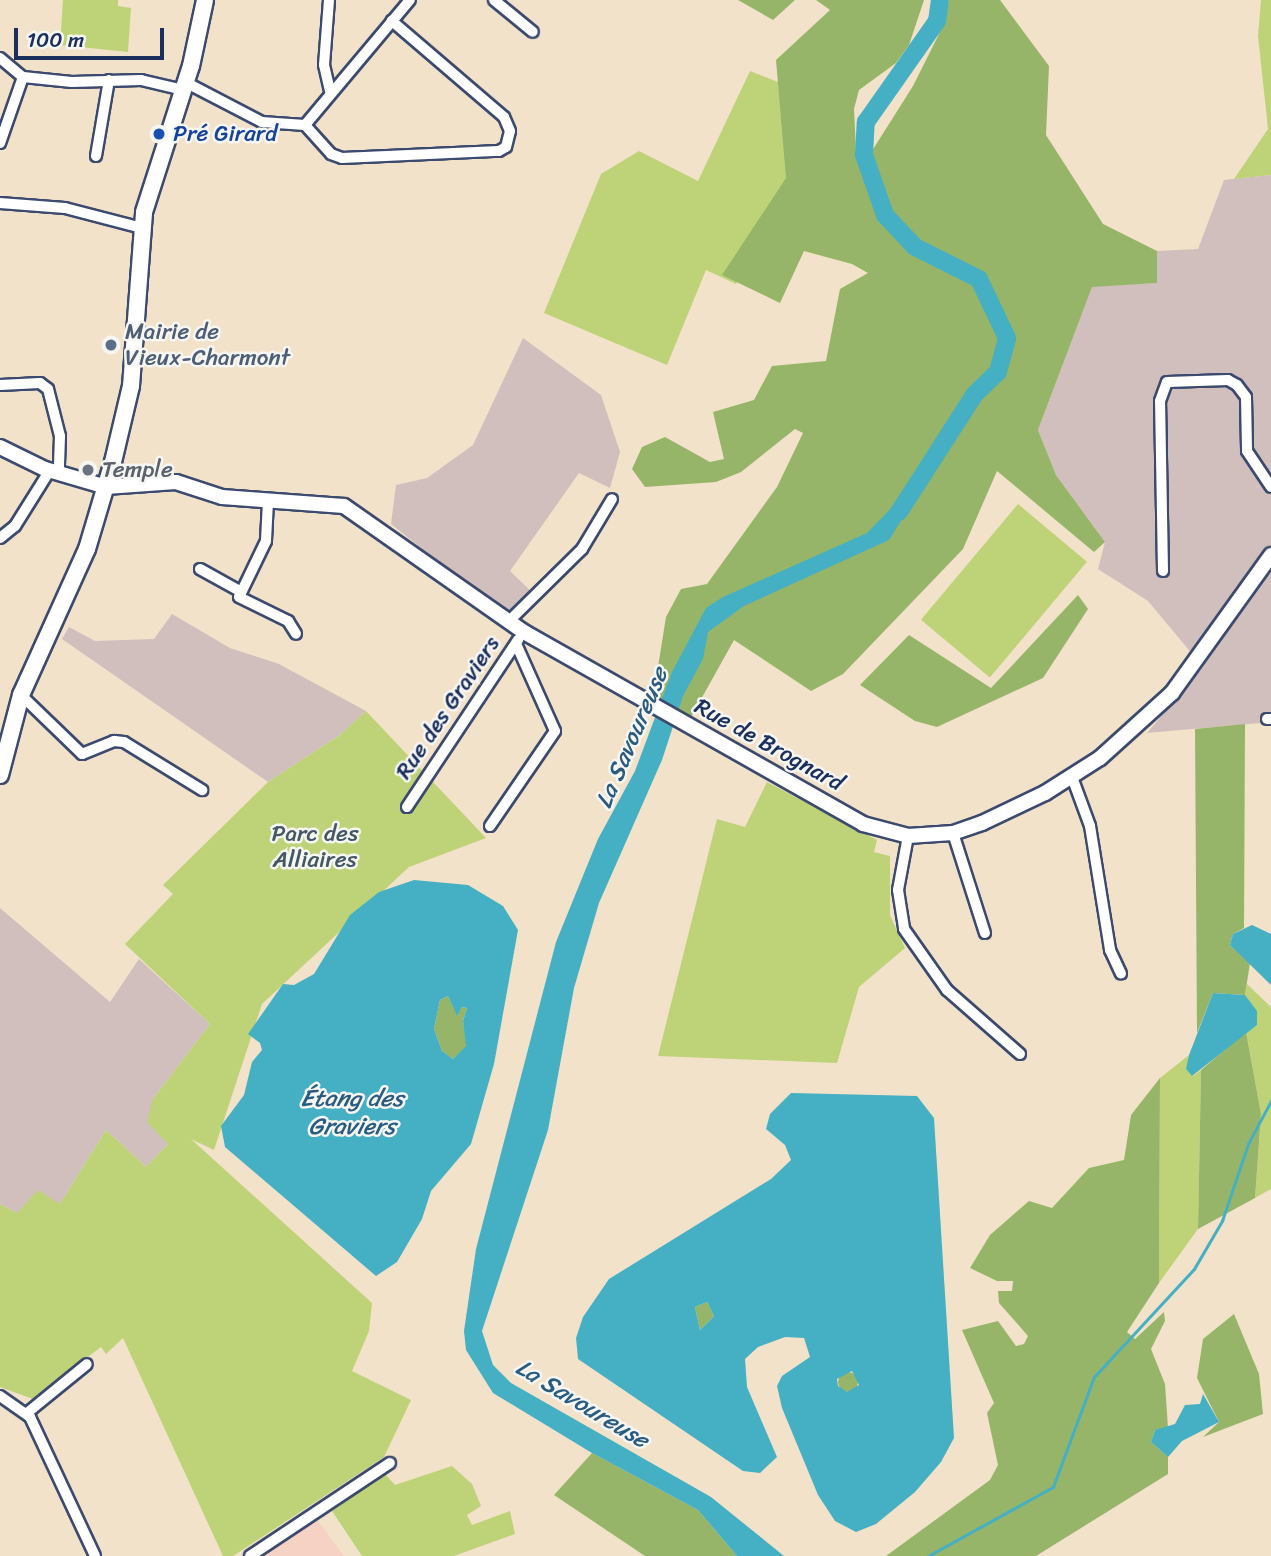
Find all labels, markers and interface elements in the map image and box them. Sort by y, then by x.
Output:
scale bar [18,14,168,58]
text: 100 m [27,21,84,59]
place label: Pré Girard [173,120,277,148]
marker: Pré Girard [151,126,167,142]
place label: Mairie de Vieux-Charmont [125,318,290,372]
marker: Mairie de Vieux-Charmont [103,337,119,353]
place label: Temple [102,456,173,484]
marker: Temple [80,462,96,478]
street label: Rue des Graviers [390,631,506,785]
water label: La Savoureuse [590,664,674,812]
street label: Rue de Brognard [689,692,849,798]
park label: Parc des Alliaires [272,820,358,874]
water label: Étang des Graviers [300,1085,404,1141]
water label: La Savoureuse [511,1353,653,1455]

